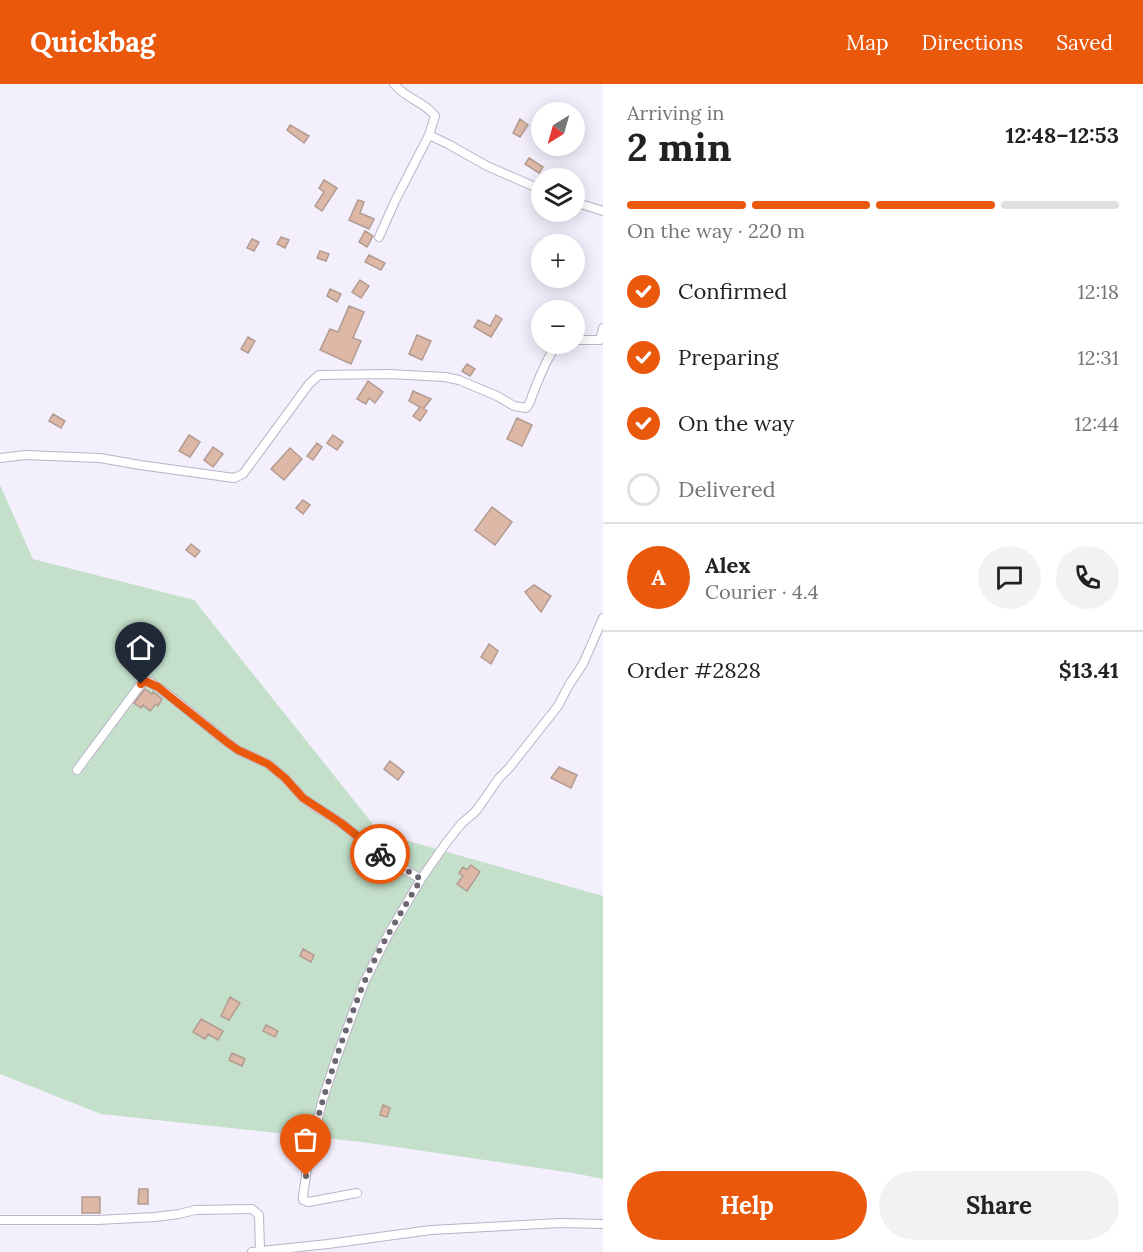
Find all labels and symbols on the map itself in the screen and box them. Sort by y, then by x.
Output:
north arrow [531,102,585,156]
pin [115,622,166,684]
courier [350,824,410,884]
pin [280,1114,331,1176]

